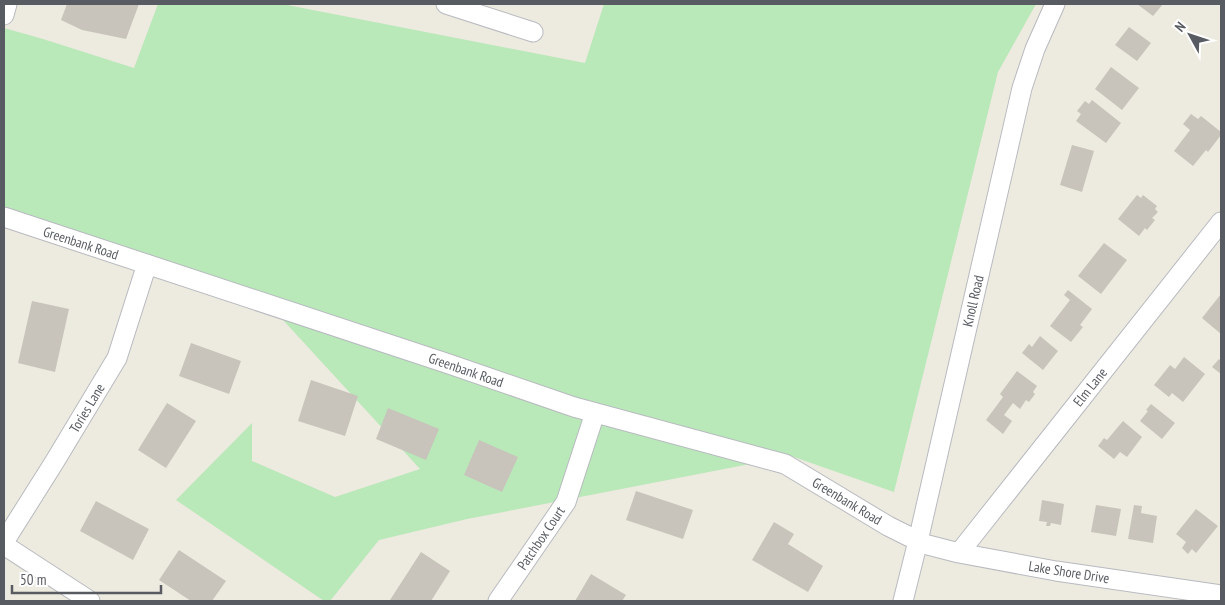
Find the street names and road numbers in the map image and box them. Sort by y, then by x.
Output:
street label: Greenbank Road [41,222,121,264]
street label: Knoll Road [958,274,988,328]
street label: Greenbank Road [426,349,506,391]
street label: Elm Lane [1069,364,1111,410]
street label: Tories Lane [65,380,109,436]
street label: Greenbank Road [809,473,885,529]
street label: Patchbox Court [513,503,569,573]
street label: Lake Shore Drive [1027,557,1111,587]

